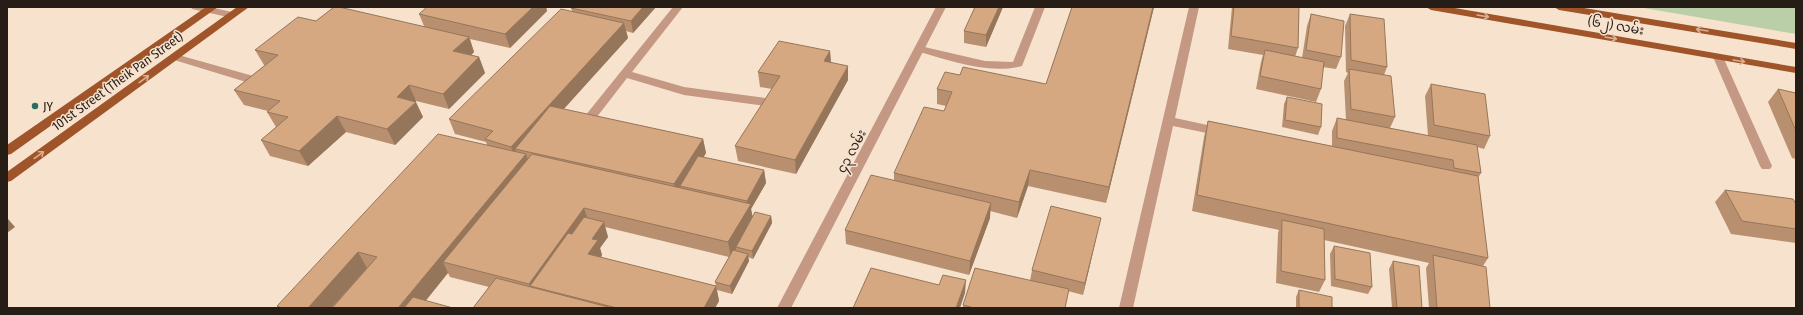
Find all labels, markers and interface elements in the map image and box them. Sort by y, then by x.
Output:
one-way arrow [1476,12,1489,20]
street label: (၆၂) လမ်း [1586,12,1645,41]
one-way arrow [1696,26,1709,34]
street label: 101st Street (Theik Pan Street) [49,29,186,134]
one-way arrow [1604,35,1617,43]
one-way arrow [1732,57,1745,65]
one-way arrow [139,75,150,83]
place label: JY [43,99,54,114]
marker: JY [30,101,40,111]
street label: ၄၃ လမ်း [833,126,872,177]
one-way arrow [33,151,44,159]

